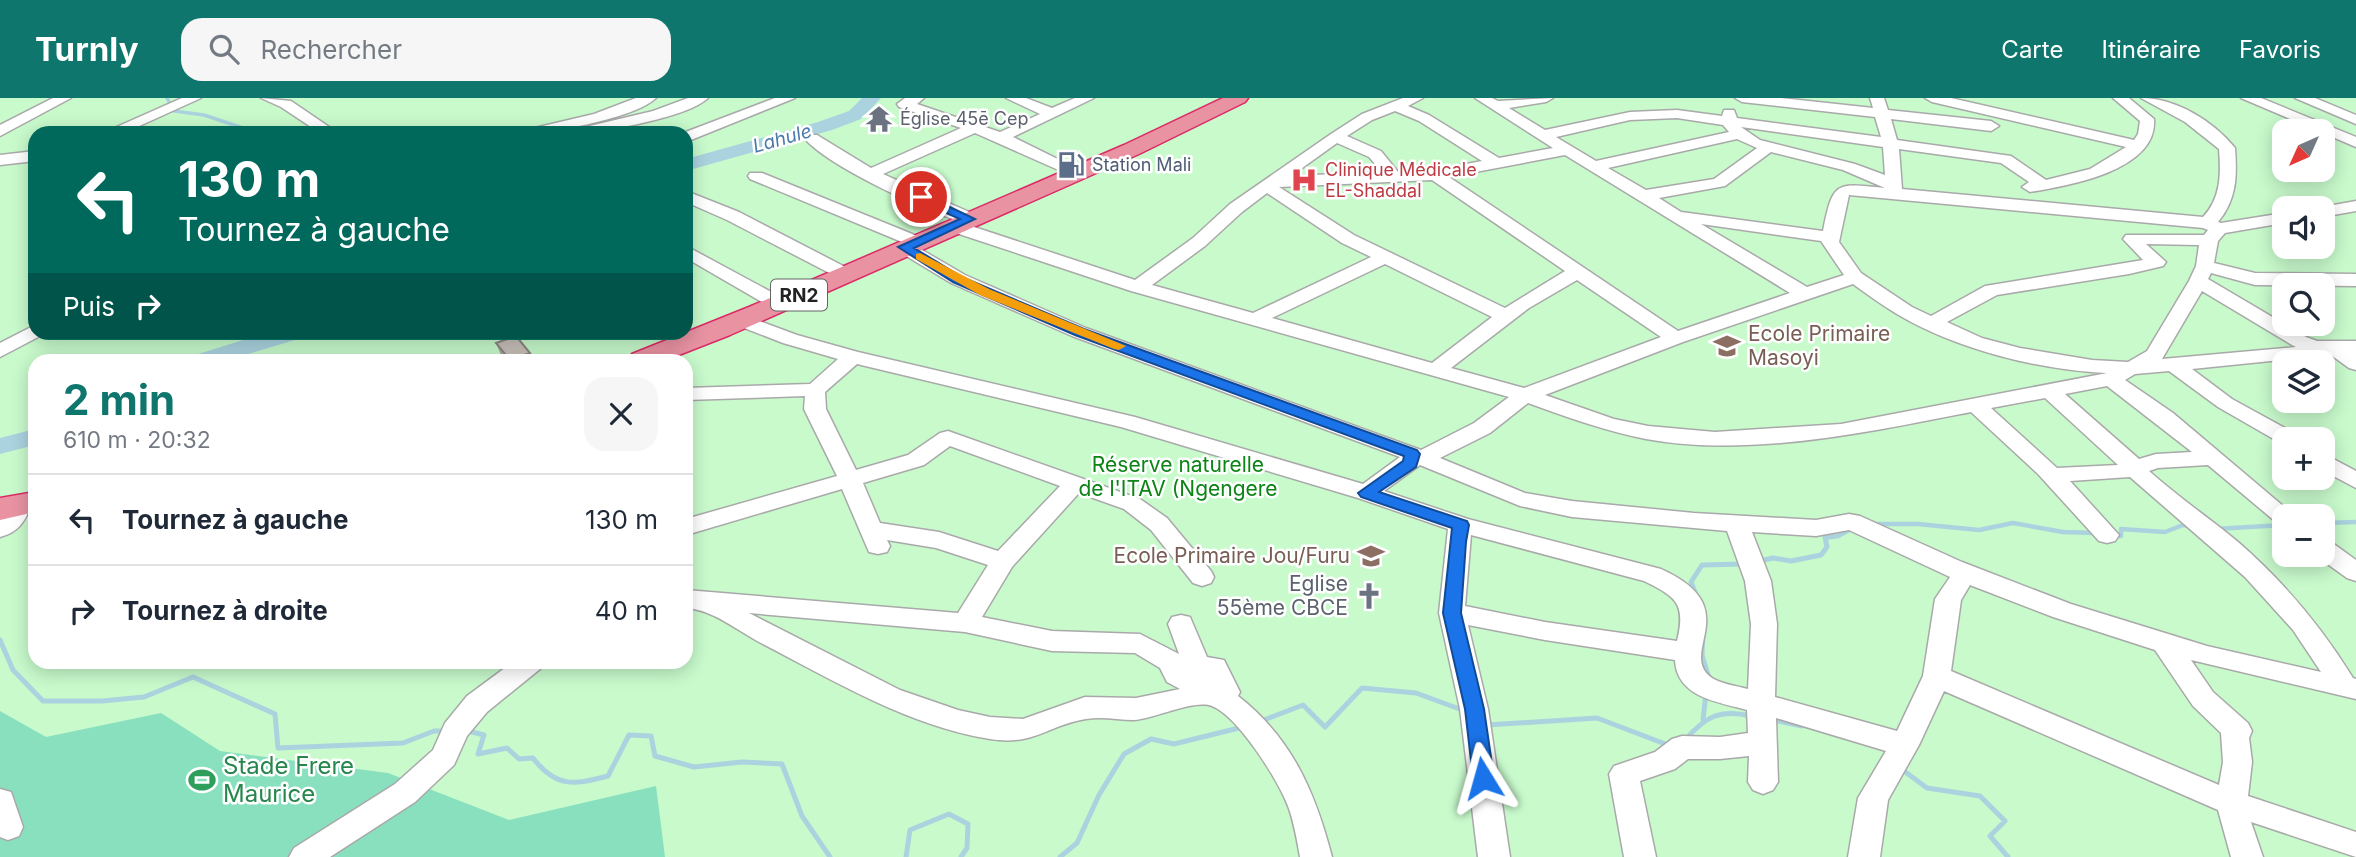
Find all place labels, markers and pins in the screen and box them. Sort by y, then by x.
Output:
temple icon: Église 45ē Cep [864,104,894,134]
place label: Église 45ē Cep [900,107,1028,129]
fuel station icon: Station Mali [1056,150,1086,180]
place label: Station Mali [1092,154,1191,175]
place label: Clinique Médicale EL-Shaddal [1325,159,1477,201]
hospital icon: Clinique Médicale EL-Shaddal [1289,165,1319,195]
pin [891,167,951,227]
place label: Ecole Primaire Masoyi [1748,321,1890,370]
school or university icon: Ecole Primaire Masoyi [1712,331,1742,361]
school or university icon: Ecole Primaire Jou/Furu [1356,541,1386,571]
place label: Ecole Primaire Jou/Furu [1114,543,1350,568]
place label: Eglise 55ème CBCE [1217,571,1348,620]
church icon: Eglise 55ème CBCE [1354,581,1384,611]
place label: Stade Frere Maurice [223,751,354,808]
sports icon: Stade Frere Maurice [187,765,217,795]

